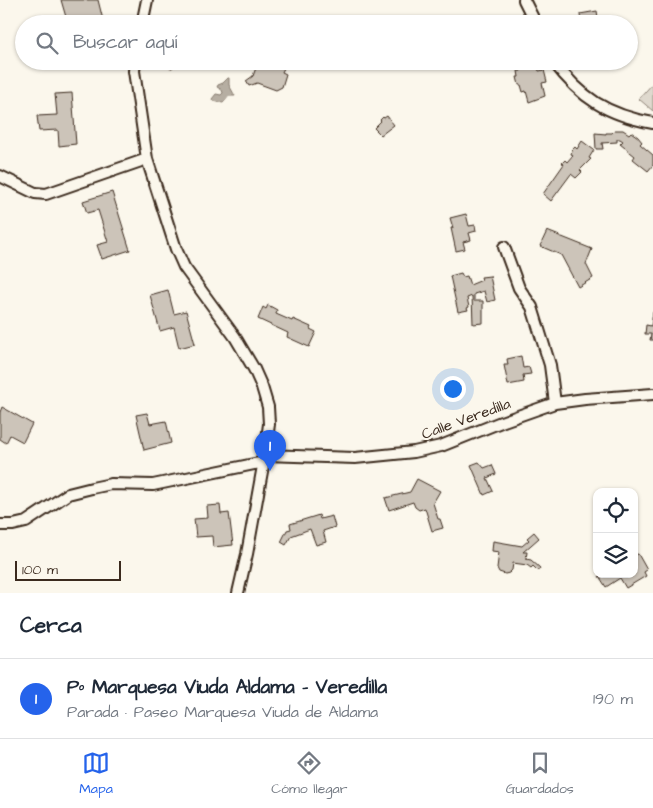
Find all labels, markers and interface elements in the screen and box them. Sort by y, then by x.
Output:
search box [15,15,638,70]
icon: search [33,29,61,57]
text: Buscar aquí [73,29,177,56]
your location [440,376,466,402]
street label: Calle Veredilla [419,393,514,445]
pin: 1 [254,430,286,471]
map controls [593,488,638,578]
button: locate [593,488,638,533]
button: layers [593,533,638,578]
scale bar [15,558,121,581]
text: 100 m [22,560,58,580]
text: Cerca [20,611,82,640]
text: Pº Marquesa Viuda Aldama - Veredilla [67,674,387,701]
text: 1 [35,688,37,710]
text: 190 m [593,688,633,710]
text: Parada · Paseo Marquesa Viuda de Aldama [67,701,378,723]
tab: Mapa [79,749,113,799]
tab: Cómo llegar [271,749,347,799]
tab: Guardados [506,749,574,799]

